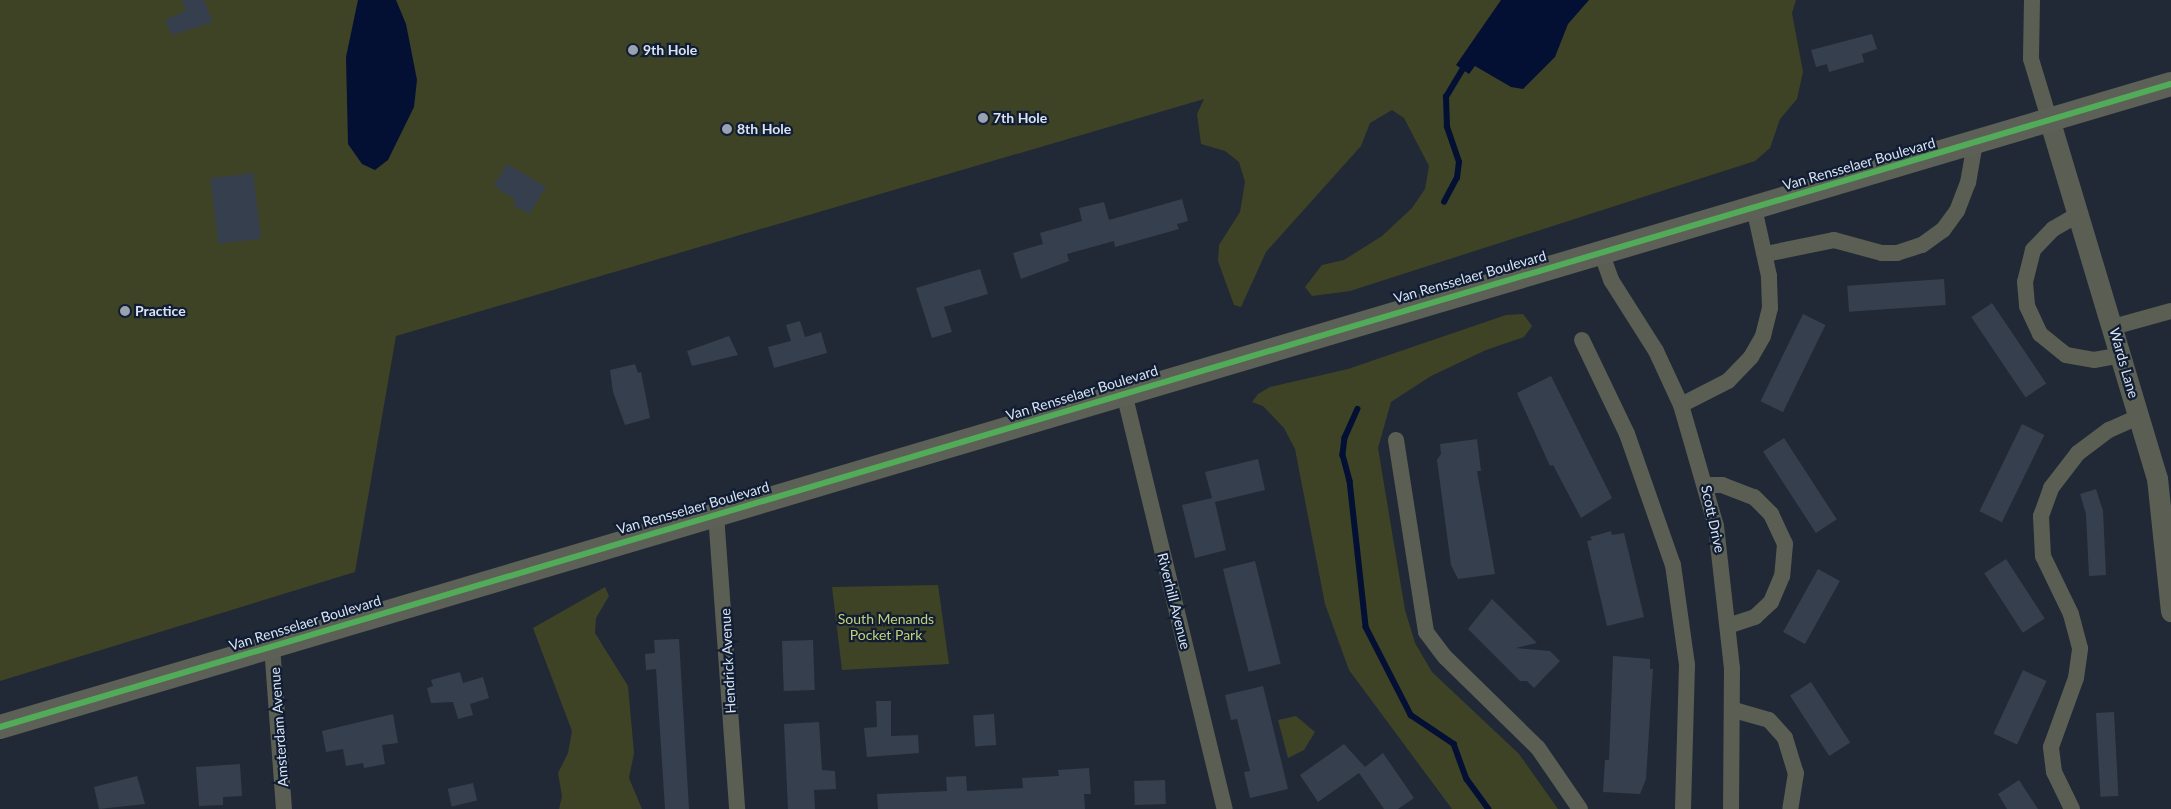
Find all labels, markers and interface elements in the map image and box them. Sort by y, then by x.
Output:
place label: 9th Hole [643,42,697,58]
marker: 9th Hole [627,44,639,56]
place label: 7th Hole [993,110,1047,126]
marker: 7th Hole [977,112,989,124]
place label: 8th Hole [737,121,791,137]
marker: 8th Hole [721,123,733,135]
street label: Van Rensselaer Boulevard [1781,134,1937,194]
street label: Van Rensselaer Boulevard [1392,247,1548,307]
place label: Practice [135,303,186,319]
marker: Practice [119,305,131,317]
street label: Wards Lane [2106,326,2142,400]
street label: Van Rensselaer Boulevard [1004,362,1160,424]
street label: Van Rensselaer Boulevard [615,478,771,538]
street label: Scott Drive [1698,484,1728,554]
street label: Riverhill Avenue [1154,551,1194,651]
street label: Van Rensselaer Boulevard [227,592,383,654]
street label: Hendrick Avenue [717,608,739,714]
park label: South Menands Pocket Park [838,611,934,644]
street label: Amsterdam Avenue [266,666,292,788]

